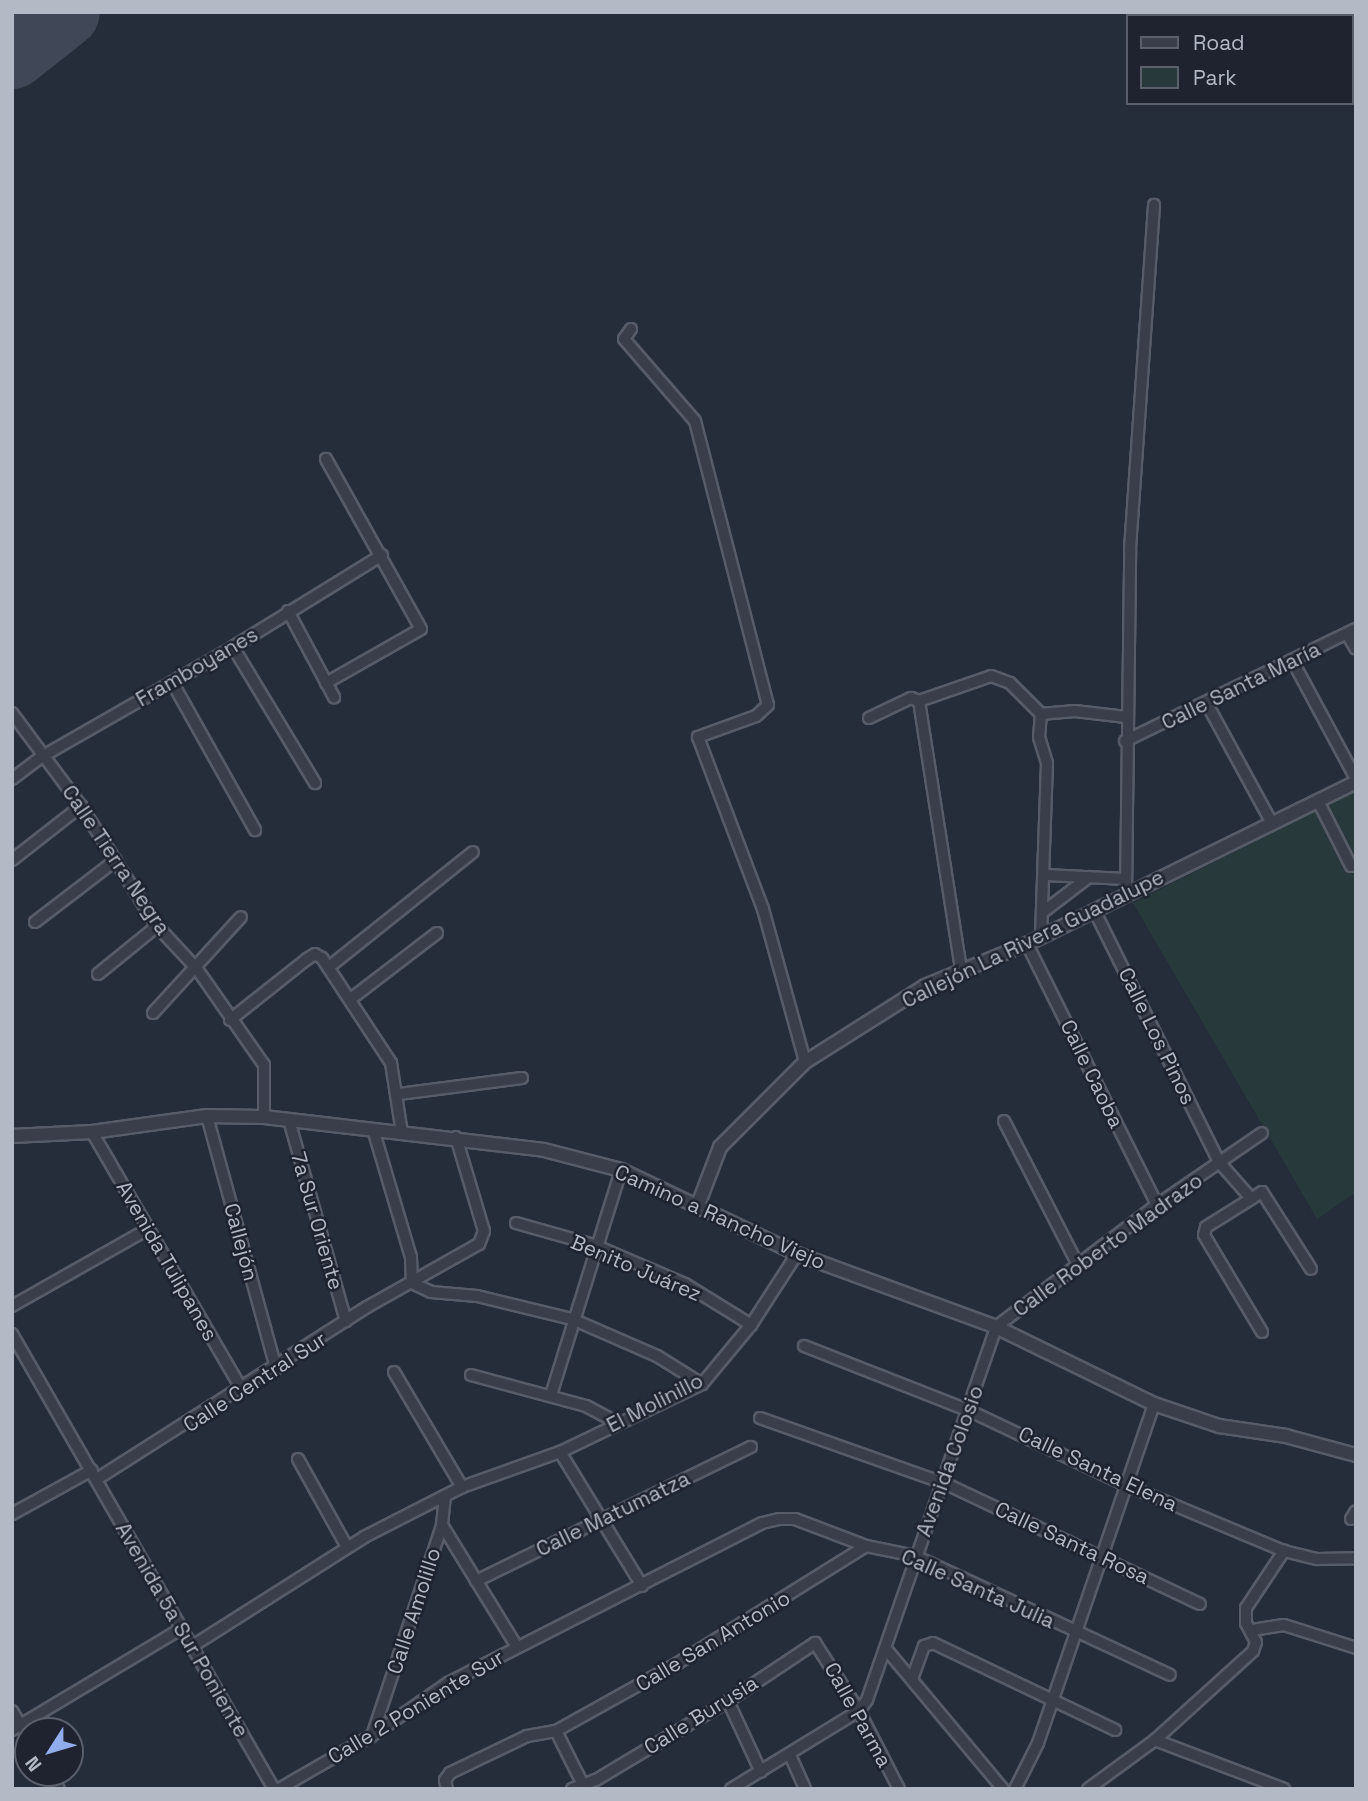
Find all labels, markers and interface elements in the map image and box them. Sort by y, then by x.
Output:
legend [1126,14,1354,105]
text: Road [1193,29,1245,56]
text: Park [1193,64,1237,91]
street label: Framboyanes [131,622,263,712]
street label: Calle Santa María [1157,637,1325,735]
street label: Calle Tierra Negra [56,780,176,940]
street label: Callejón La Rivera Guadalupe [898,864,1168,1014]
street label: Calle Los Pinos [1113,963,1201,1109]
street label: Calle Caoba [1055,1016,1129,1132]
street label: 7a Sur Oriente [285,1149,349,1293]
street label: Camino a Rancho Viejo [611,1159,829,1275]
street label: Calle Roberto Madrazo [1008,1168,1208,1322]
street label: Avenida Tulipanes [111,1176,223,1346]
street label: Callejón [219,1200,263,1284]
street label: Benito Juárez [567,1229,705,1307]
street label: Calle Central Sur [179,1326,331,1438]
street label: El Molinillo [602,1368,708,1438]
street label: Avenida Colosio [911,1382,989,1540]
street label: Calle Santa Elena [1014,1421,1182,1517]
street label: Calle Matumatza [532,1466,694,1562]
street label: Calle Santa Rosa [991,1496,1153,1590]
street label: Avenida 5a Sur Poniente [110,1518,254,1742]
street label: Calle Santa Julia [897,1544,1059,1634]
street label: Calle Amolillo [382,1545,446,1677]
street label: Calle San Antonio [631,1585,795,1697]
street label: Calle 2 Poniente Sur [323,1644,509,1770]
street label: Calle Parma [819,1658,897,1772]
street label: Calle Burusia [639,1670,763,1760]
north arrow [14,1717,84,1787]
text: N [20,1751,47,1776]

